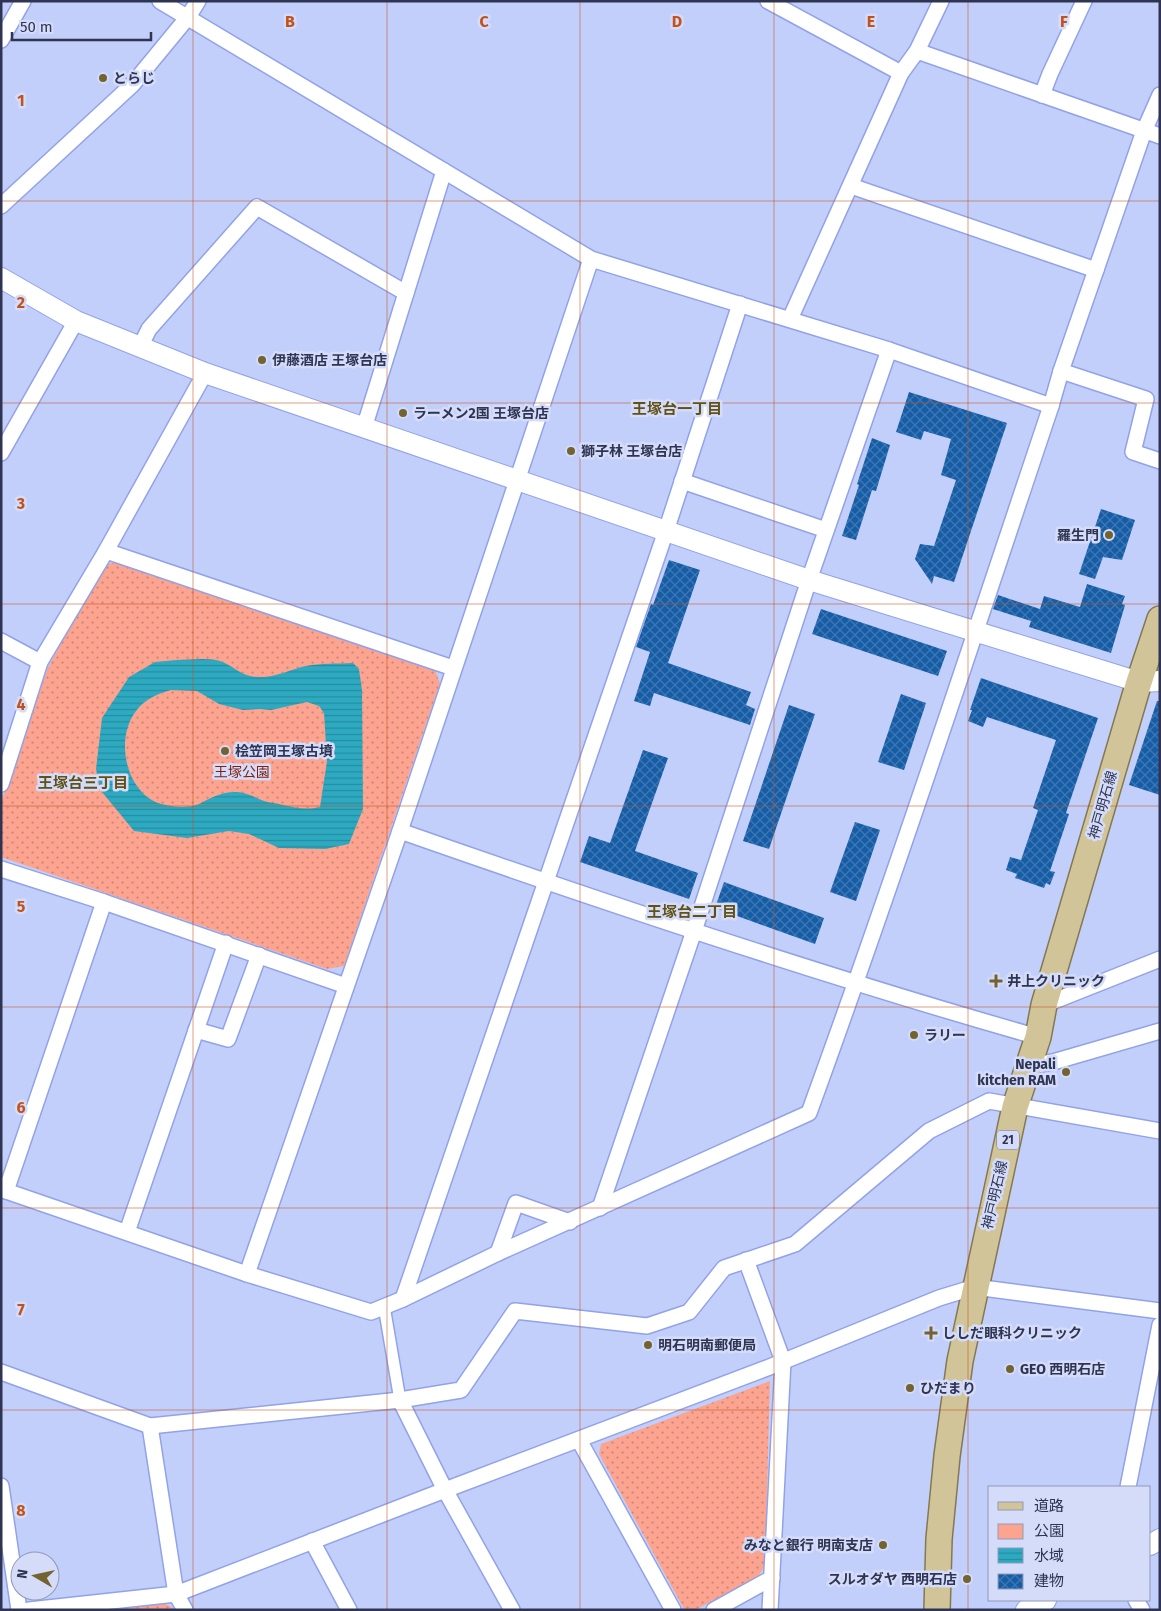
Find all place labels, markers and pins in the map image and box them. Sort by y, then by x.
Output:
place label: とらじ [113,70,155,87]
marker: とらじ [97,72,109,84]
place label: 伊藤酒店 王塚台店 [272,352,387,369]
marker: 伊藤酒店 王塚台店 [256,354,268,366]
place label: ラーメン2国 王塚台店 [413,405,549,422]
marker: ラーメン2国 王塚台店 [397,407,409,419]
place label: 獅子林 王塚台店 [581,443,682,460]
marker: 獅子林 王塚台店 [565,445,577,457]
place label: 羅生門 [1057,527,1099,544]
marker: 羅生門 [1103,529,1115,541]
place label: 桧笠岡王塚古墳 [235,743,333,760]
marker: 桧笠岡王塚古墳 [219,745,231,757]
place label: 井上クリニック [1007,973,1105,990]
marker: 井上クリニック [989,974,1003,988]
place label: ラリー [924,1027,966,1044]
marker: ラリー [908,1029,920,1041]
place label: Nepali kitchen RAM [977,1056,1056,1089]
marker: Nepali kitchen RAM [1060,1066,1072,1078]
place label: ししだ眼科クリニック [942,1325,1082,1342]
marker: ししだ眼科クリニック [924,1326,938,1340]
place label: 明石明南郵便局 [658,1337,756,1354]
marker: 明石明南郵便局 [642,1339,654,1351]
place label: GEO 西明石店 [1020,1361,1105,1378]
marker: GEO 西明石店 [1004,1363,1016,1375]
place label: ひだまり [920,1380,976,1397]
marker: ひだまり [904,1382,916,1394]
place label: みなと銀行 明南支店 [744,1537,873,1554]
marker: みなと銀行 明南支店 [877,1539,889,1551]
place label: スルオダヤ 西明石店 [828,1571,957,1588]
marker: スルオダヤ 西明石店 [961,1573,973,1585]

